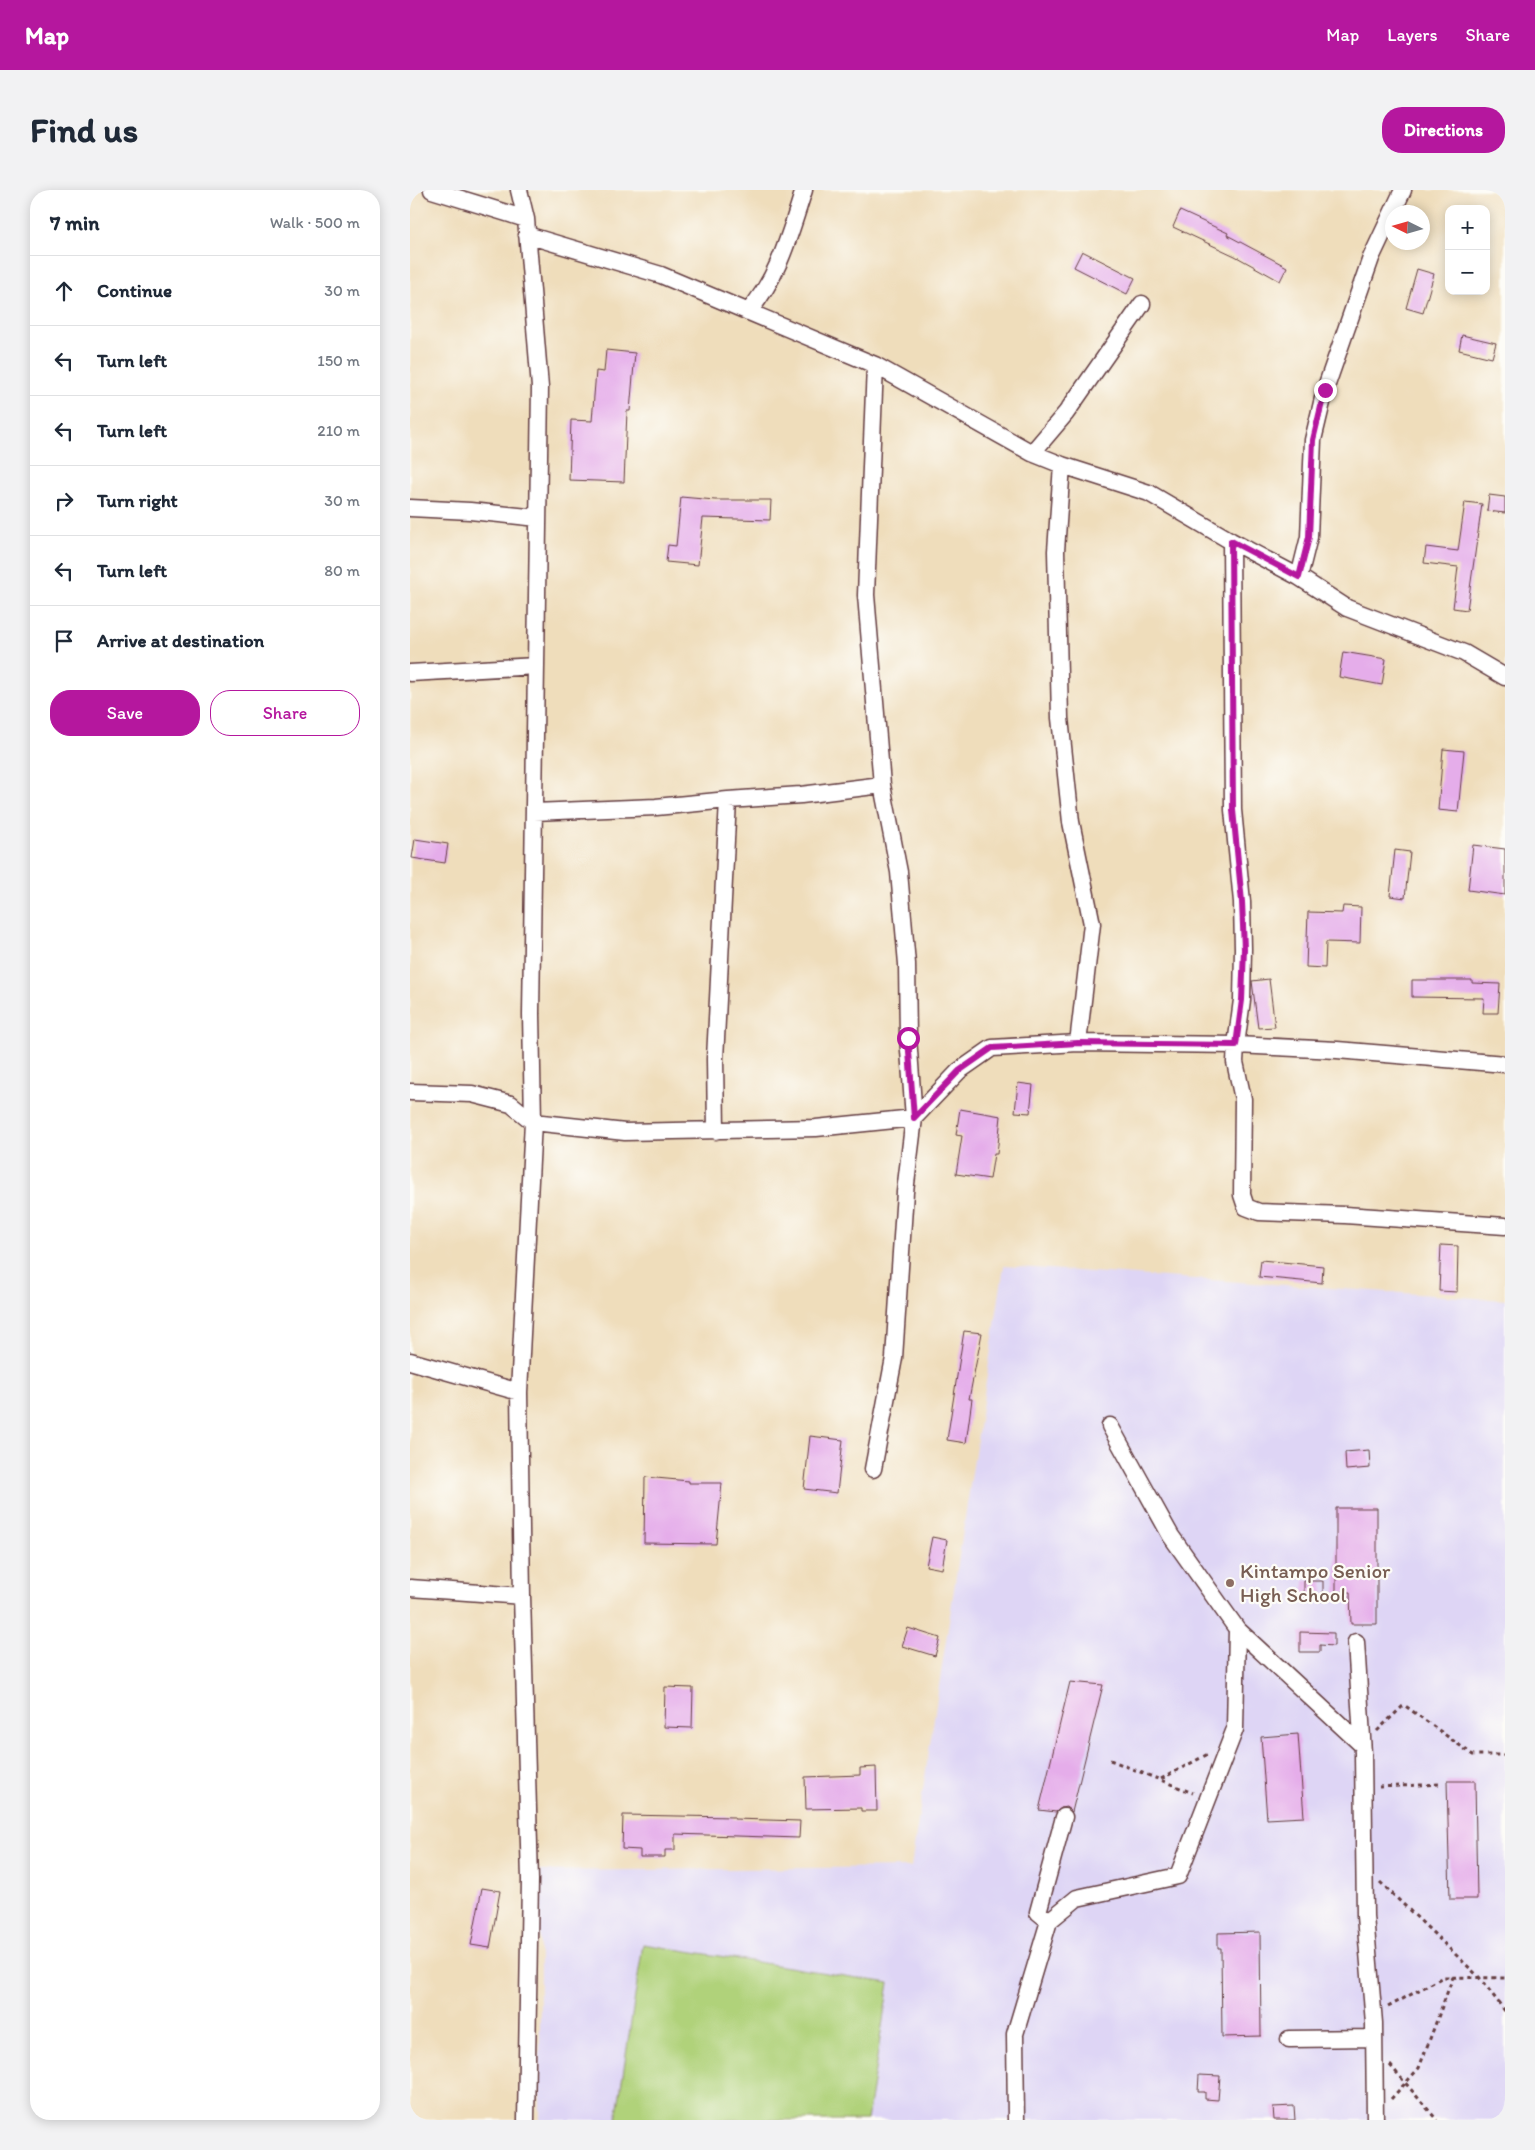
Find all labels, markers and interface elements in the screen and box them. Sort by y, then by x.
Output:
text: Map [25,21,69,50]
text: Map [1326,24,1359,46]
text: Layers [1387,24,1437,46]
text: Share [1465,24,1510,46]
button: Directions [1382,107,1505,153]
text: Find us [30,109,138,151]
north arrow [1385,205,1430,250]
map controls [1445,205,1490,295]
button: + [1445,205,1490,250]
text: 7 min [50,210,99,235]
text: Walk · 500 m [270,213,360,232]
button: − [1445,250,1490,295]
icon: ahead [50,277,78,305]
text: Continue [97,279,172,302]
text: 30 m [324,281,360,300]
icon: left [50,347,78,375]
text: Turn left [97,349,167,372]
text: 150 m [317,351,360,370]
route end [1314,379,1337,402]
icon: left [50,417,78,445]
text: Turn left [97,419,167,442]
text: 210 m [317,421,360,440]
icon: right [50,487,78,515]
text: Turn right [97,489,178,512]
text: 30 m [324,491,360,510]
icon: left [50,557,78,585]
text: Turn left [97,559,167,582]
text: 80 m [324,561,360,580]
icon: arrive [50,627,78,655]
text: Arrive at destination [97,629,264,652]
button: Save [50,690,200,736]
button: Share [210,690,360,736]
route start [897,1027,920,1050]
place label: Kintampo Senior High School [1240,1558,1391,1607]
marker: Kintampo Senior High School [1224,1577,1236,1589]

